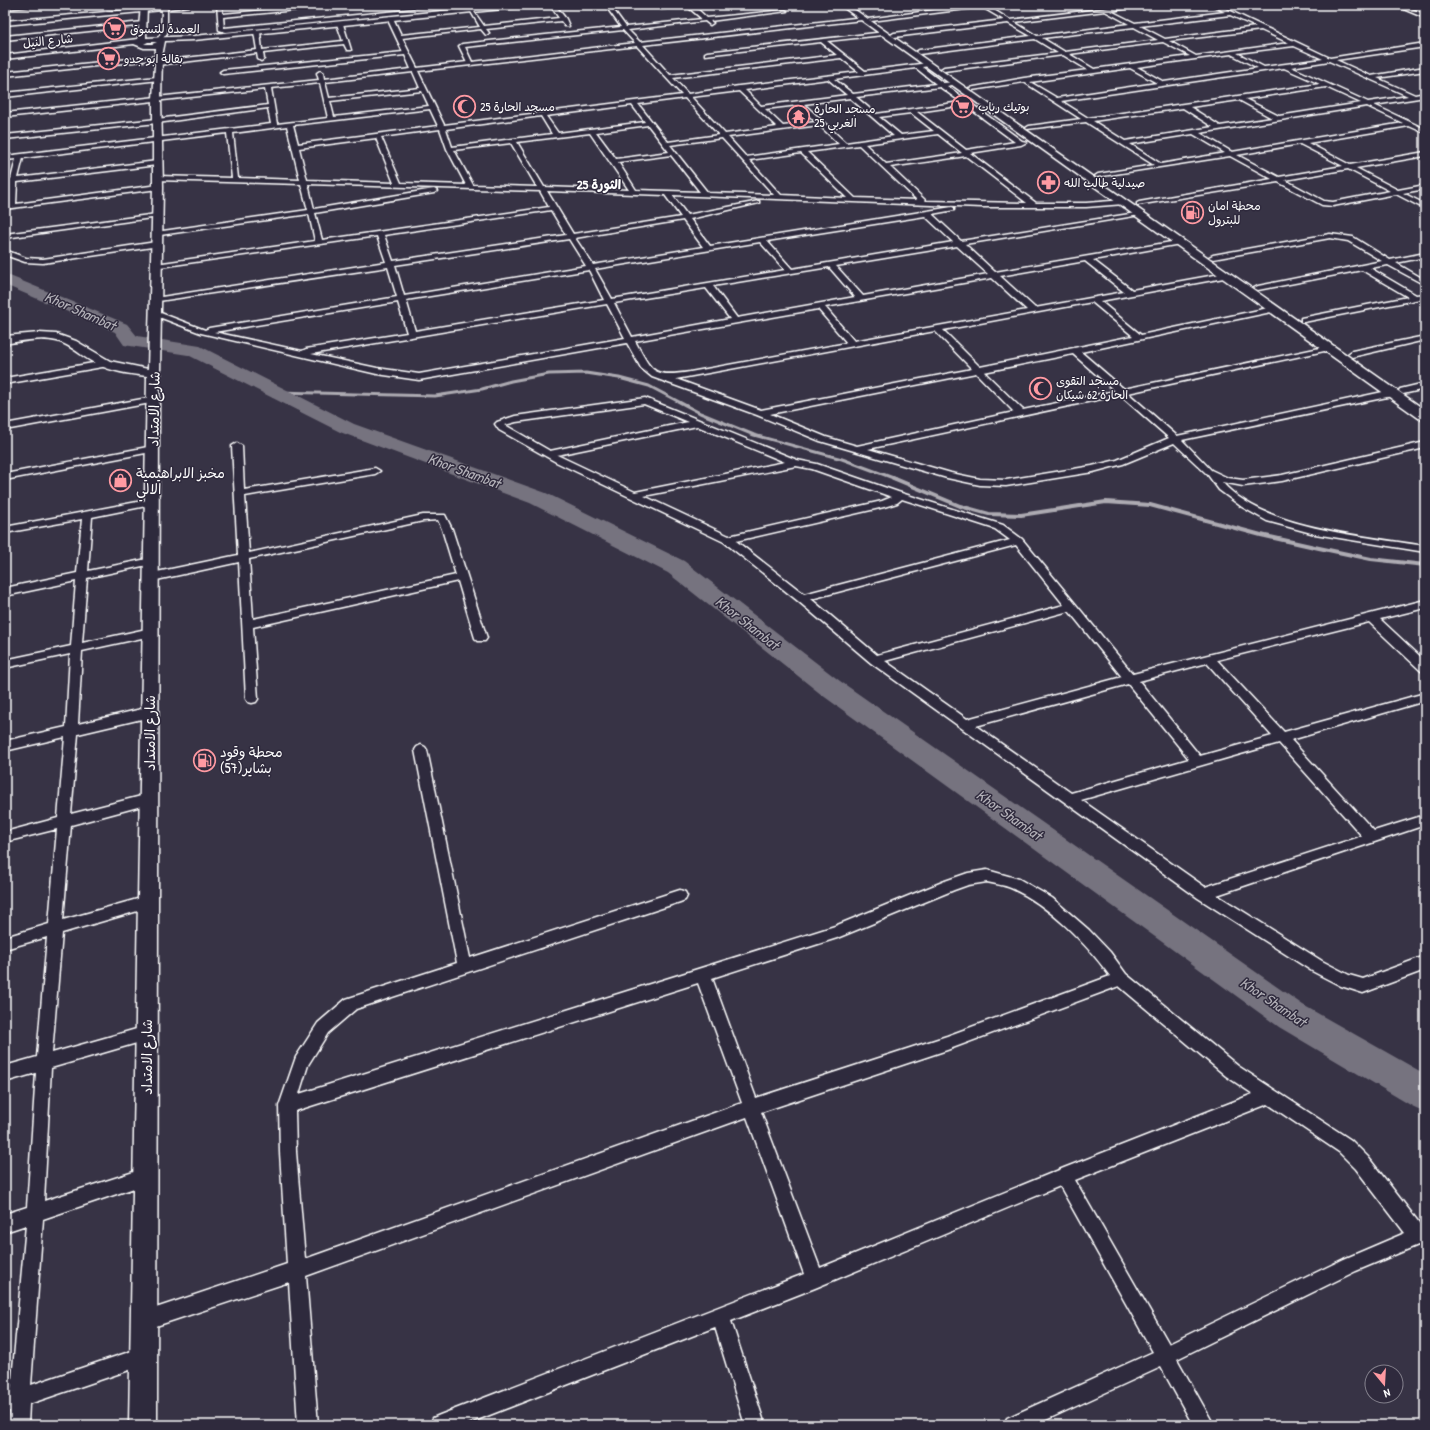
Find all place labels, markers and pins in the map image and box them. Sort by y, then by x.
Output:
supermarket icon: العمدة للتسوق [101,16,127,42]
place label: العمدة للتسوق [130,20,200,37]
supermarket icon: بقالة ابو جدو [96,46,122,72]
place label: بقالة ابو جدو [123,50,183,67]
mosque icon: مسجد الحارة 25 [451,94,477,120]
supermarket icon: بوتيك رباب [950,94,976,120]
place label: مسجد الحارة 25 [480,98,555,115]
place label: بوتيك رباب [978,98,1029,115]
place label: مسجد الحارة 25 الغربي [814,100,876,134]
temple icon: مسجد الحارة 25 الغربي [786,103,812,129]
pharmacy icon: صيدلية طالب الله [1036,170,1062,196]
place label: صيدلية طالب الله [1064,174,1145,191]
place label: محطة امان للبترول [1208,197,1261,228]
fuel station icon: محطة امان للبترول [1179,200,1205,226]
place label: مسجد التقوى الحارة 62 شيكان [1056,372,1128,403]
mosque icon: مسجد التقوى الحارة 62 شيكان [1028,375,1054,401]
place label: مخبز الابراهيمية الالي [136,463,225,502]
shop icon: مخبز الابراهيمية الالي [107,468,133,494]
place label: محطة وقود بشاير(57) [220,742,283,777]
fuel station icon: محطة وقود بشاير(57) [191,747,217,773]

